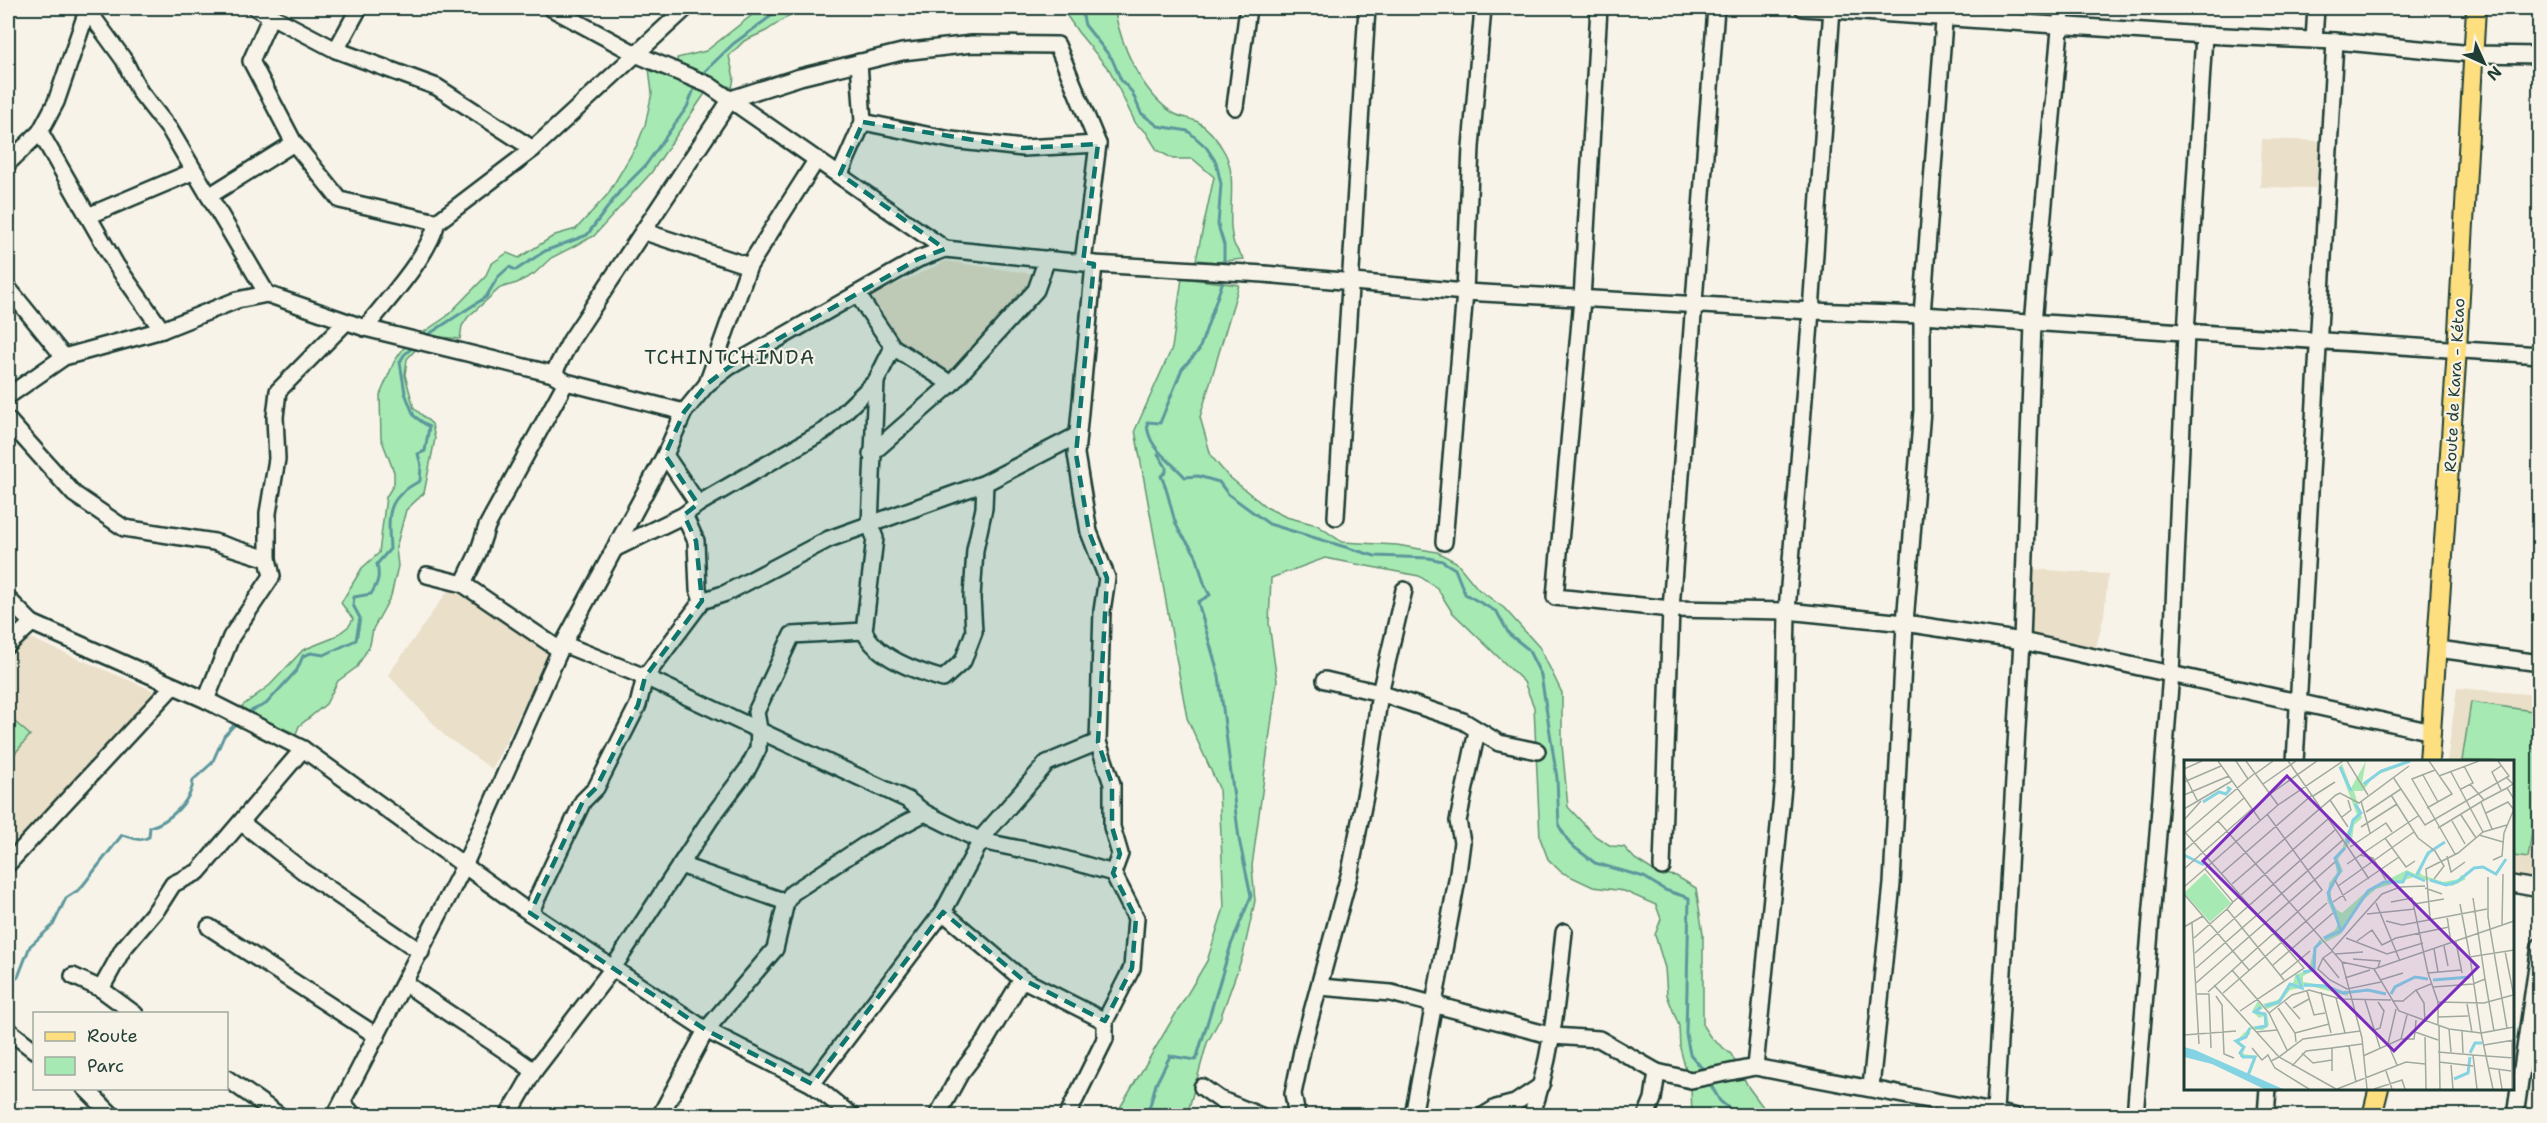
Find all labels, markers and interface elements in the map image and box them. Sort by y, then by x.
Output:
north arrow [2454,33,2514,93]
text: N [2482,61,2506,85]
street label: Route de Kara - Kétao [2439,297,2470,473]
district label: TCHINTCHINDA [644,344,816,370]
inset map [2184,760,2514,1090]
legend [33,1012,228,1090]
text: Route [87,1024,138,1048]
text: Parc [87,1054,124,1078]

